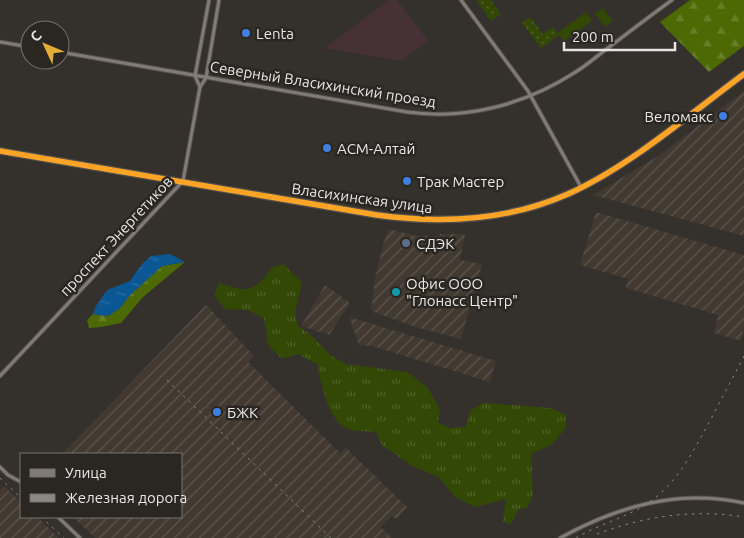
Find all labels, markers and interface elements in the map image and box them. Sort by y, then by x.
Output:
north arrow [20,20,70,70]
scale bar [564,20,675,52]
place label: Lenta [256,25,294,42]
text: С [27,27,45,45]
marker: Lenta [240,27,252,39]
text: 200 m [572,28,614,45]
street label: Северный Власихинский проезд [209,58,437,110]
place label: Веломакс [645,108,713,125]
marker: Веломакс [717,110,729,122]
place label: АСМ-Алтай [337,140,415,157]
marker: АСМ-Алтай [321,142,333,154]
street label: проспект Энергетиков [56,173,176,299]
place label: Трак Мастер [417,173,504,190]
marker: Трак Мастер [401,175,413,187]
street label: Власихинская улица [290,180,434,216]
place label: СДЭК [416,235,454,252]
marker: СДЭК [400,237,412,249]
place label: Офис ООО "Глонасс Центр" [406,275,518,309]
marker: Офис ООО "Глонасс Центр" [390,286,402,298]
place label: БЖК [227,404,258,421]
marker: БЖК [211,406,223,418]
legend [20,453,182,518]
text: Улица [65,464,107,481]
text: Железная дорога [65,489,187,506]

